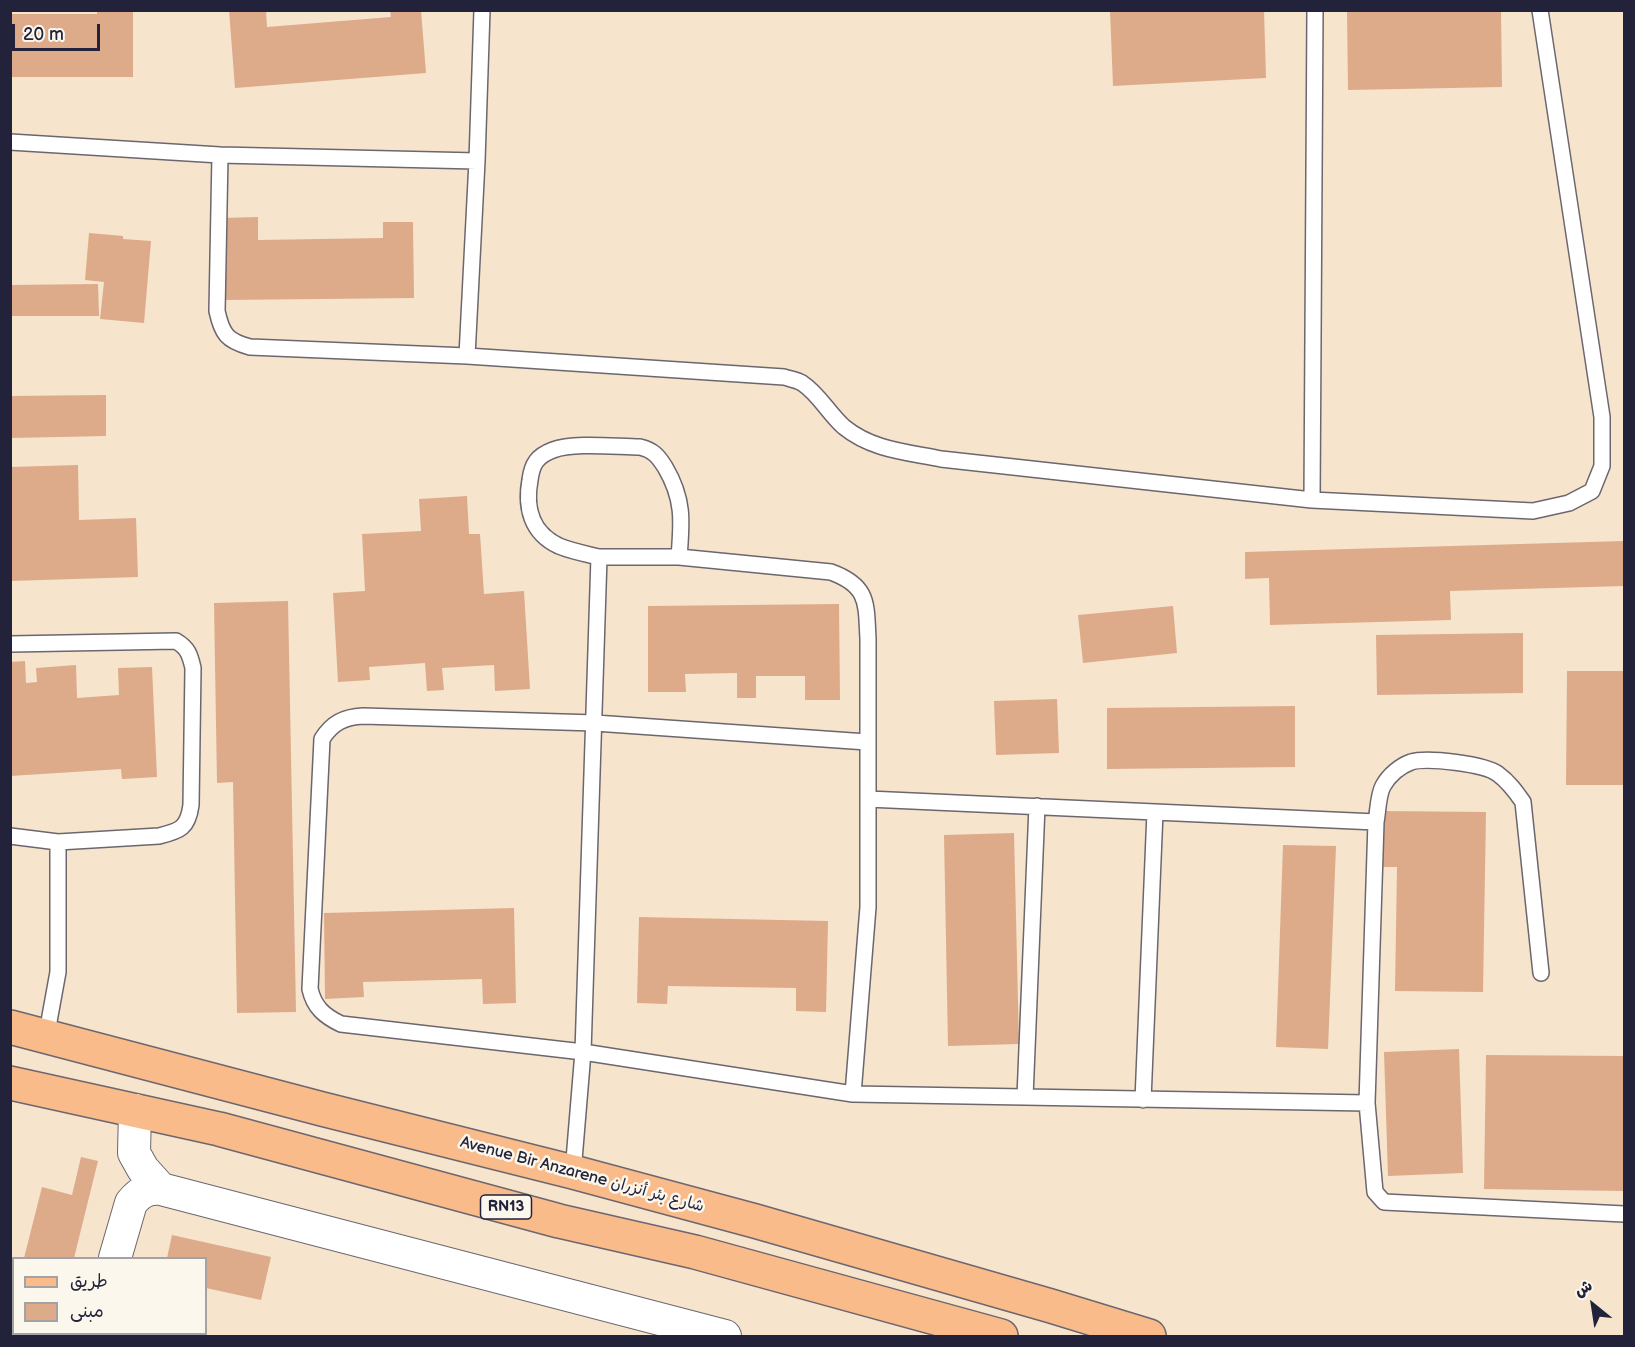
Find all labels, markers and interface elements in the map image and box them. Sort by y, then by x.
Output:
scale bar [15,12,104,50]
text: 20 m [23,24,64,45]
street label: Avenue Bir Anzarene شارع بئر أنزران [458,1133,706,1217]
road number: RN13 [480,1195,532,1219]
legend [12,1257,207,1335]
text: طريق [70,1271,108,1292]
north arrow [1563,1275,1623,1335]
text: ش [1571,1276,1596,1302]
text: مبنى [70,1301,104,1322]

